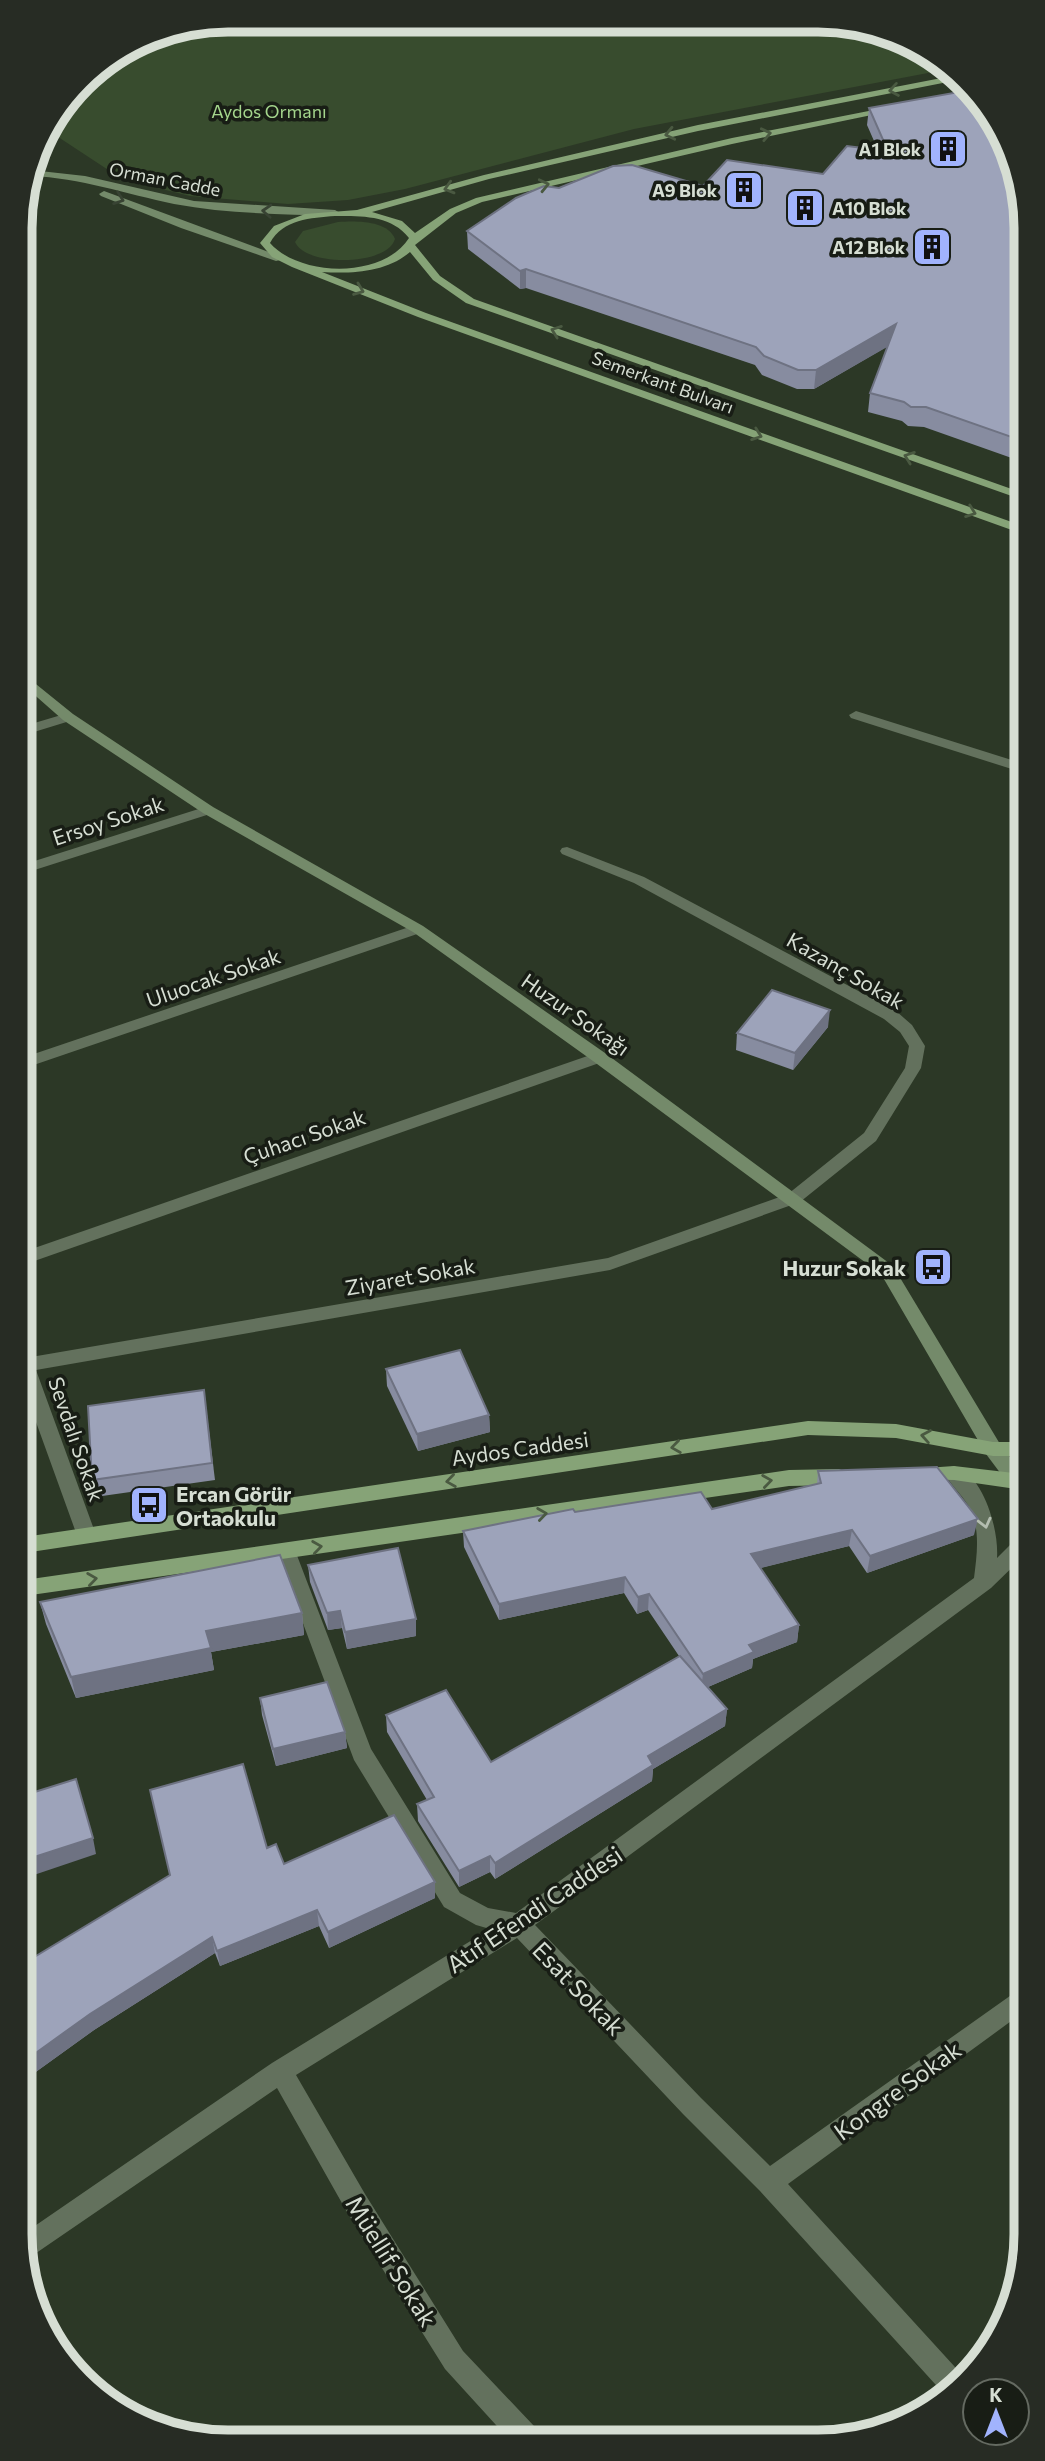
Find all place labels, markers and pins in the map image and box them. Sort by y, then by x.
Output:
building icon: A1 Blok [927,128,969,170]
place label: A1 Blok [859,138,922,160]
building icon: A9 Blok [723,169,765,211]
place label: A9 Blok [652,179,718,201]
building icon: A10 Blok [784,187,826,229]
place label: A10 Blok [832,197,907,219]
building icon: A12 Blok [911,226,953,268]
place label: A12 Blok [832,236,906,258]
bus stop icon: Huzur Sokak [912,1246,954,1288]
place label: Huzur Sokak [782,1255,906,1280]
place label: Ercan Görür Ortaokulu [176,1481,292,1530]
bus stop icon: Ercan Görür Ortaokulu [128,1484,170,1526]

